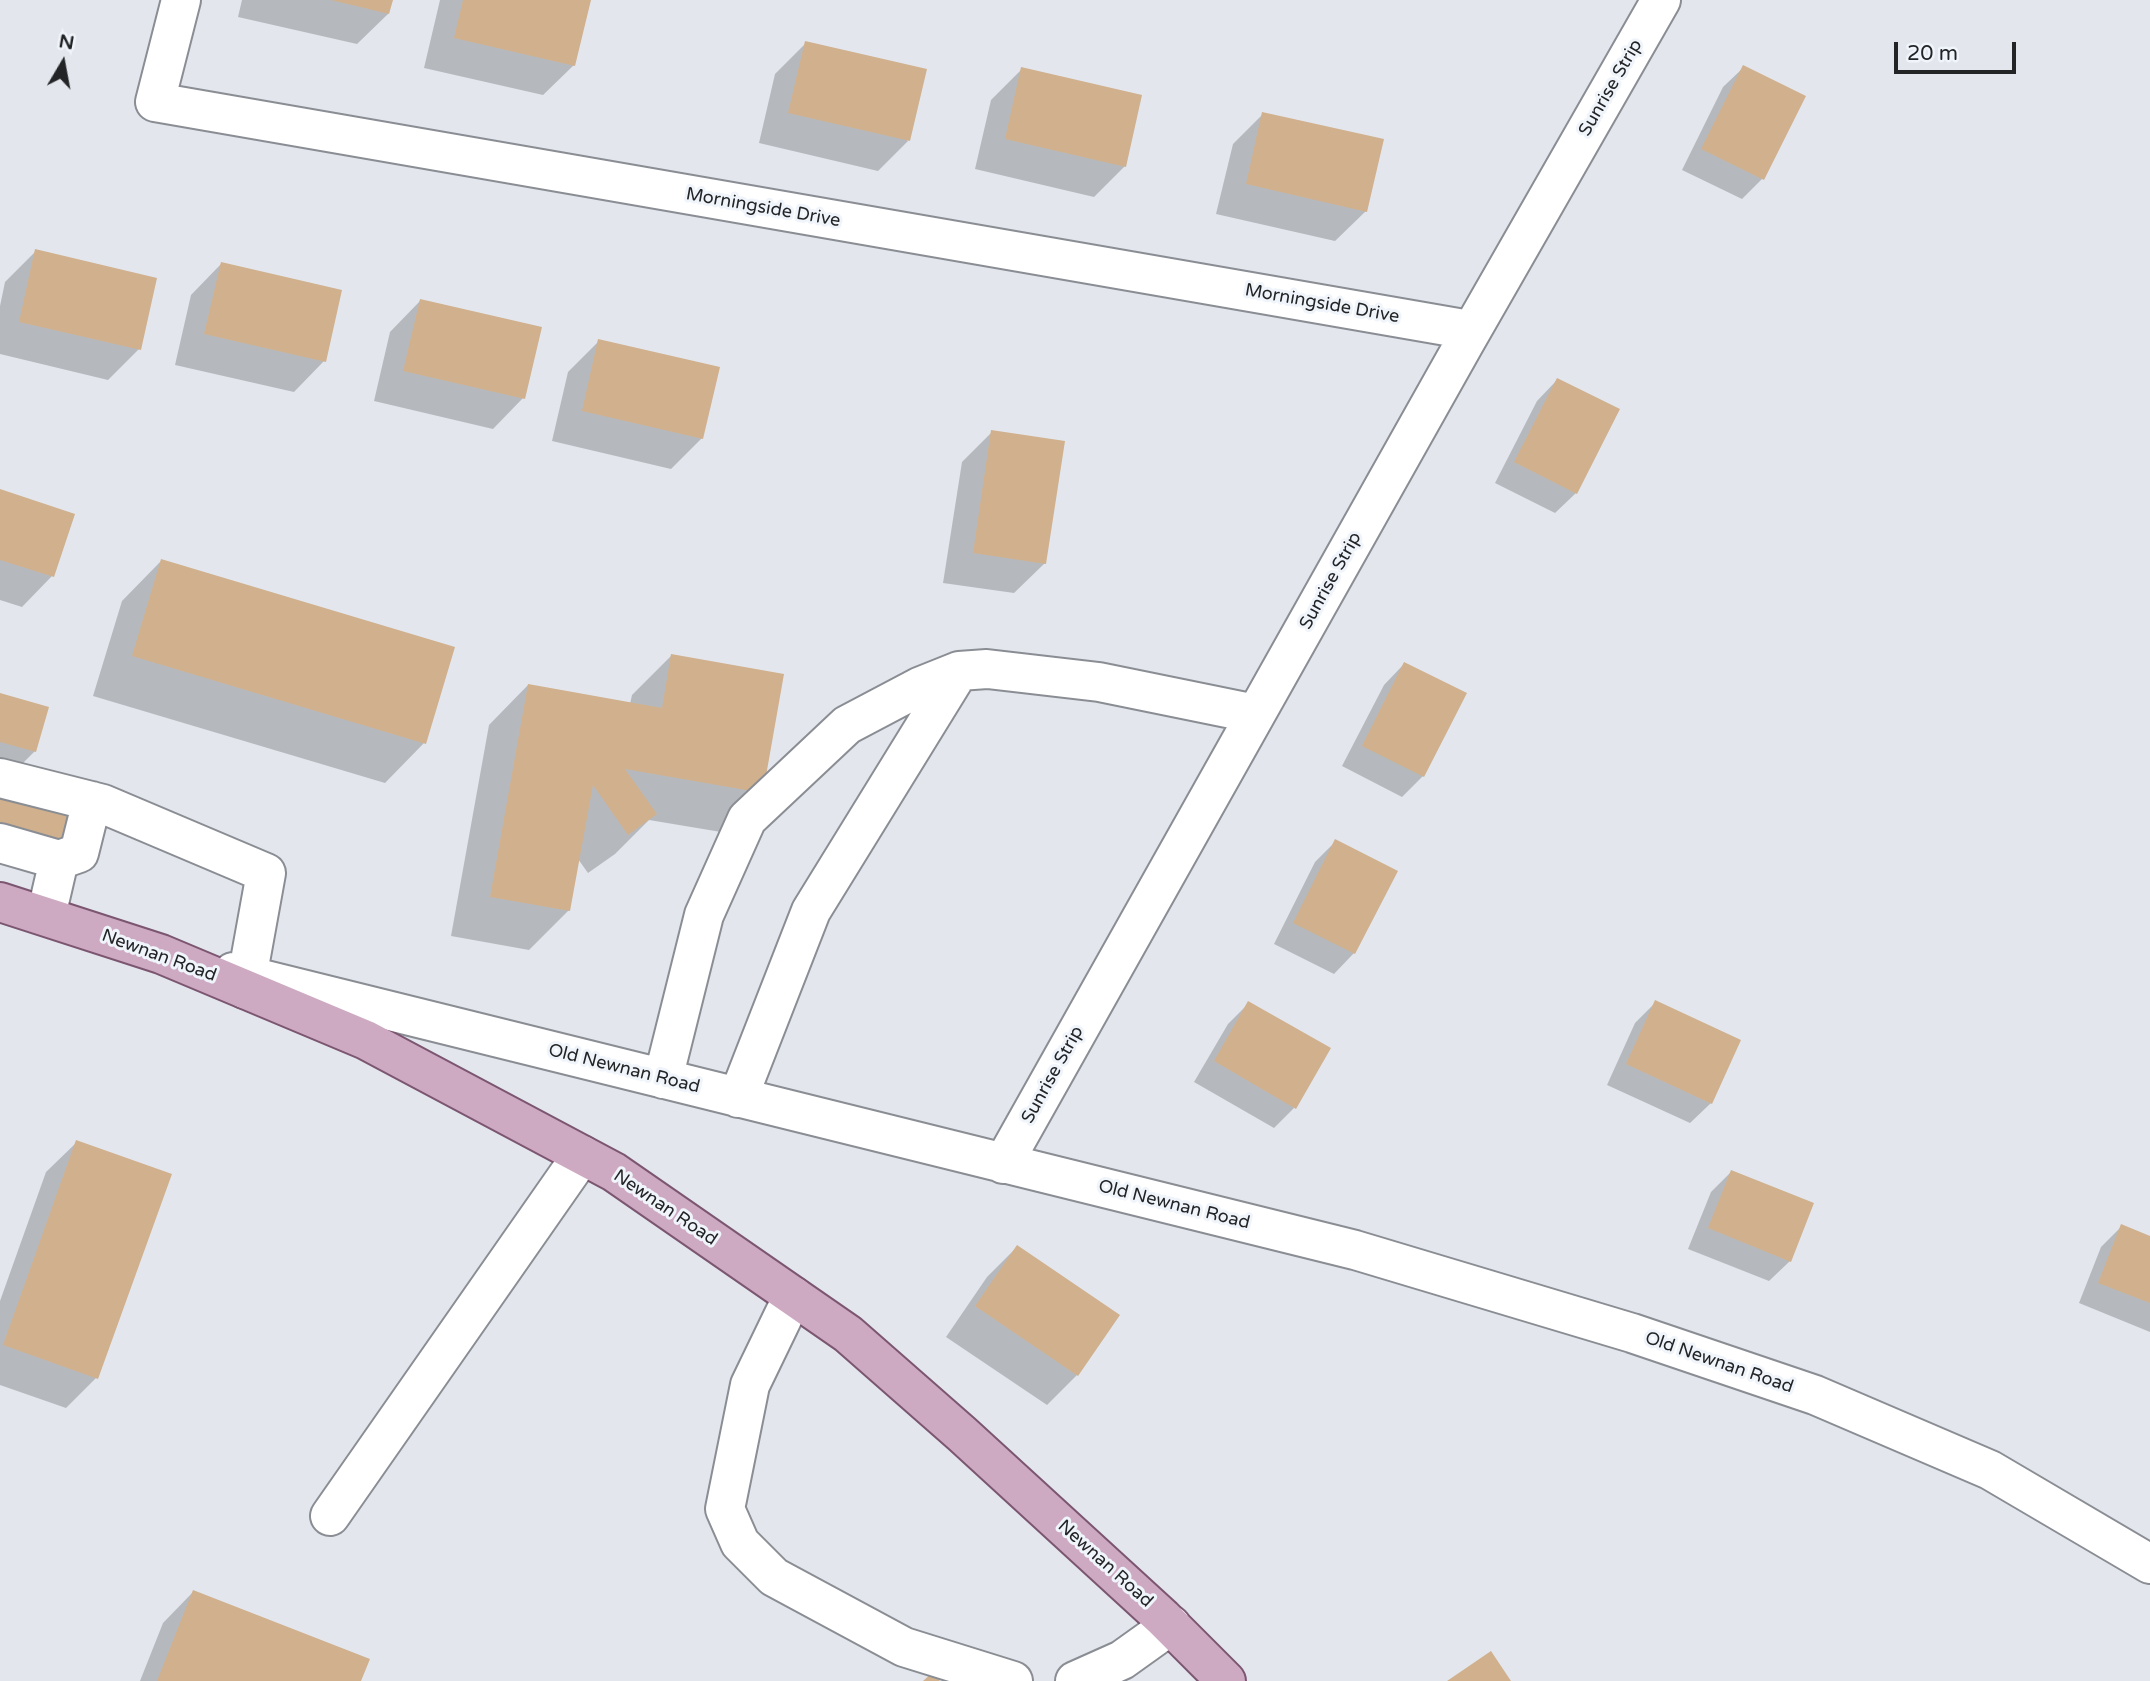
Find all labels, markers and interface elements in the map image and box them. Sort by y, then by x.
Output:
north arrow [28,28,98,98]
scale bar [1898,28,2021,72]
text: N [57,30,76,54]
street label: Sunrise Strip [1575,36,1647,140]
text: 20 m [1907,41,1958,66]
street label: Morningside Drive [684,184,842,232]
street label: Morningside Drive [1243,280,1401,328]
street label: Sunrise Strip [1295,529,1367,633]
street label: Newnan Road [99,925,219,987]
street label: Sunrise Strip [1017,1023,1089,1127]
street label: Old Newnan Road [546,1040,702,1098]
street label: Newnan Road [609,1165,721,1251]
street label: Old Newnan Road [1096,1176,1252,1234]
street label: Old Newnan Road [1642,1327,1796,1399]
street label: Newnan Road [1053,1516,1157,1612]

